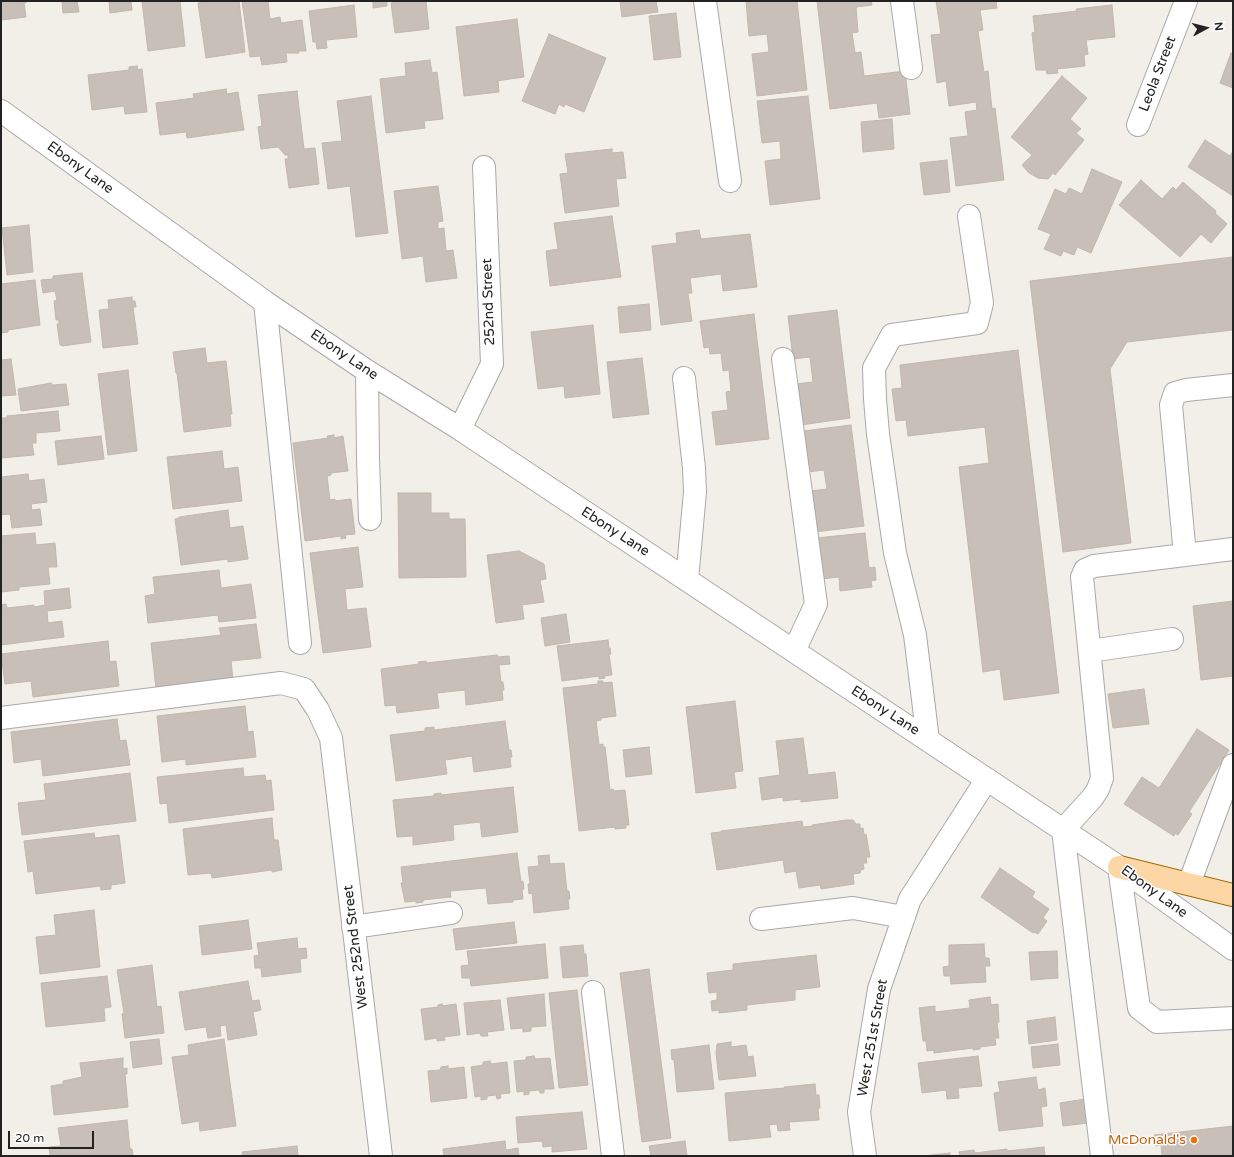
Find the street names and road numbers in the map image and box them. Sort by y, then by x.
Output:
street label: Leola Street [1136,34,1180,114]
street label: Ebony Lane [43,138,117,198]
street label: 252nd Street [479,258,499,346]
street label: Ebony Lane [307,326,381,384]
street label: Ebony Lane [578,504,652,560]
street label: Ebony Lane [848,683,922,739]
street label: Ebony Lane [1117,862,1191,922]
street label: West 252nd Street [340,884,372,1010]
street label: West 251st Street [854,978,892,1098]

